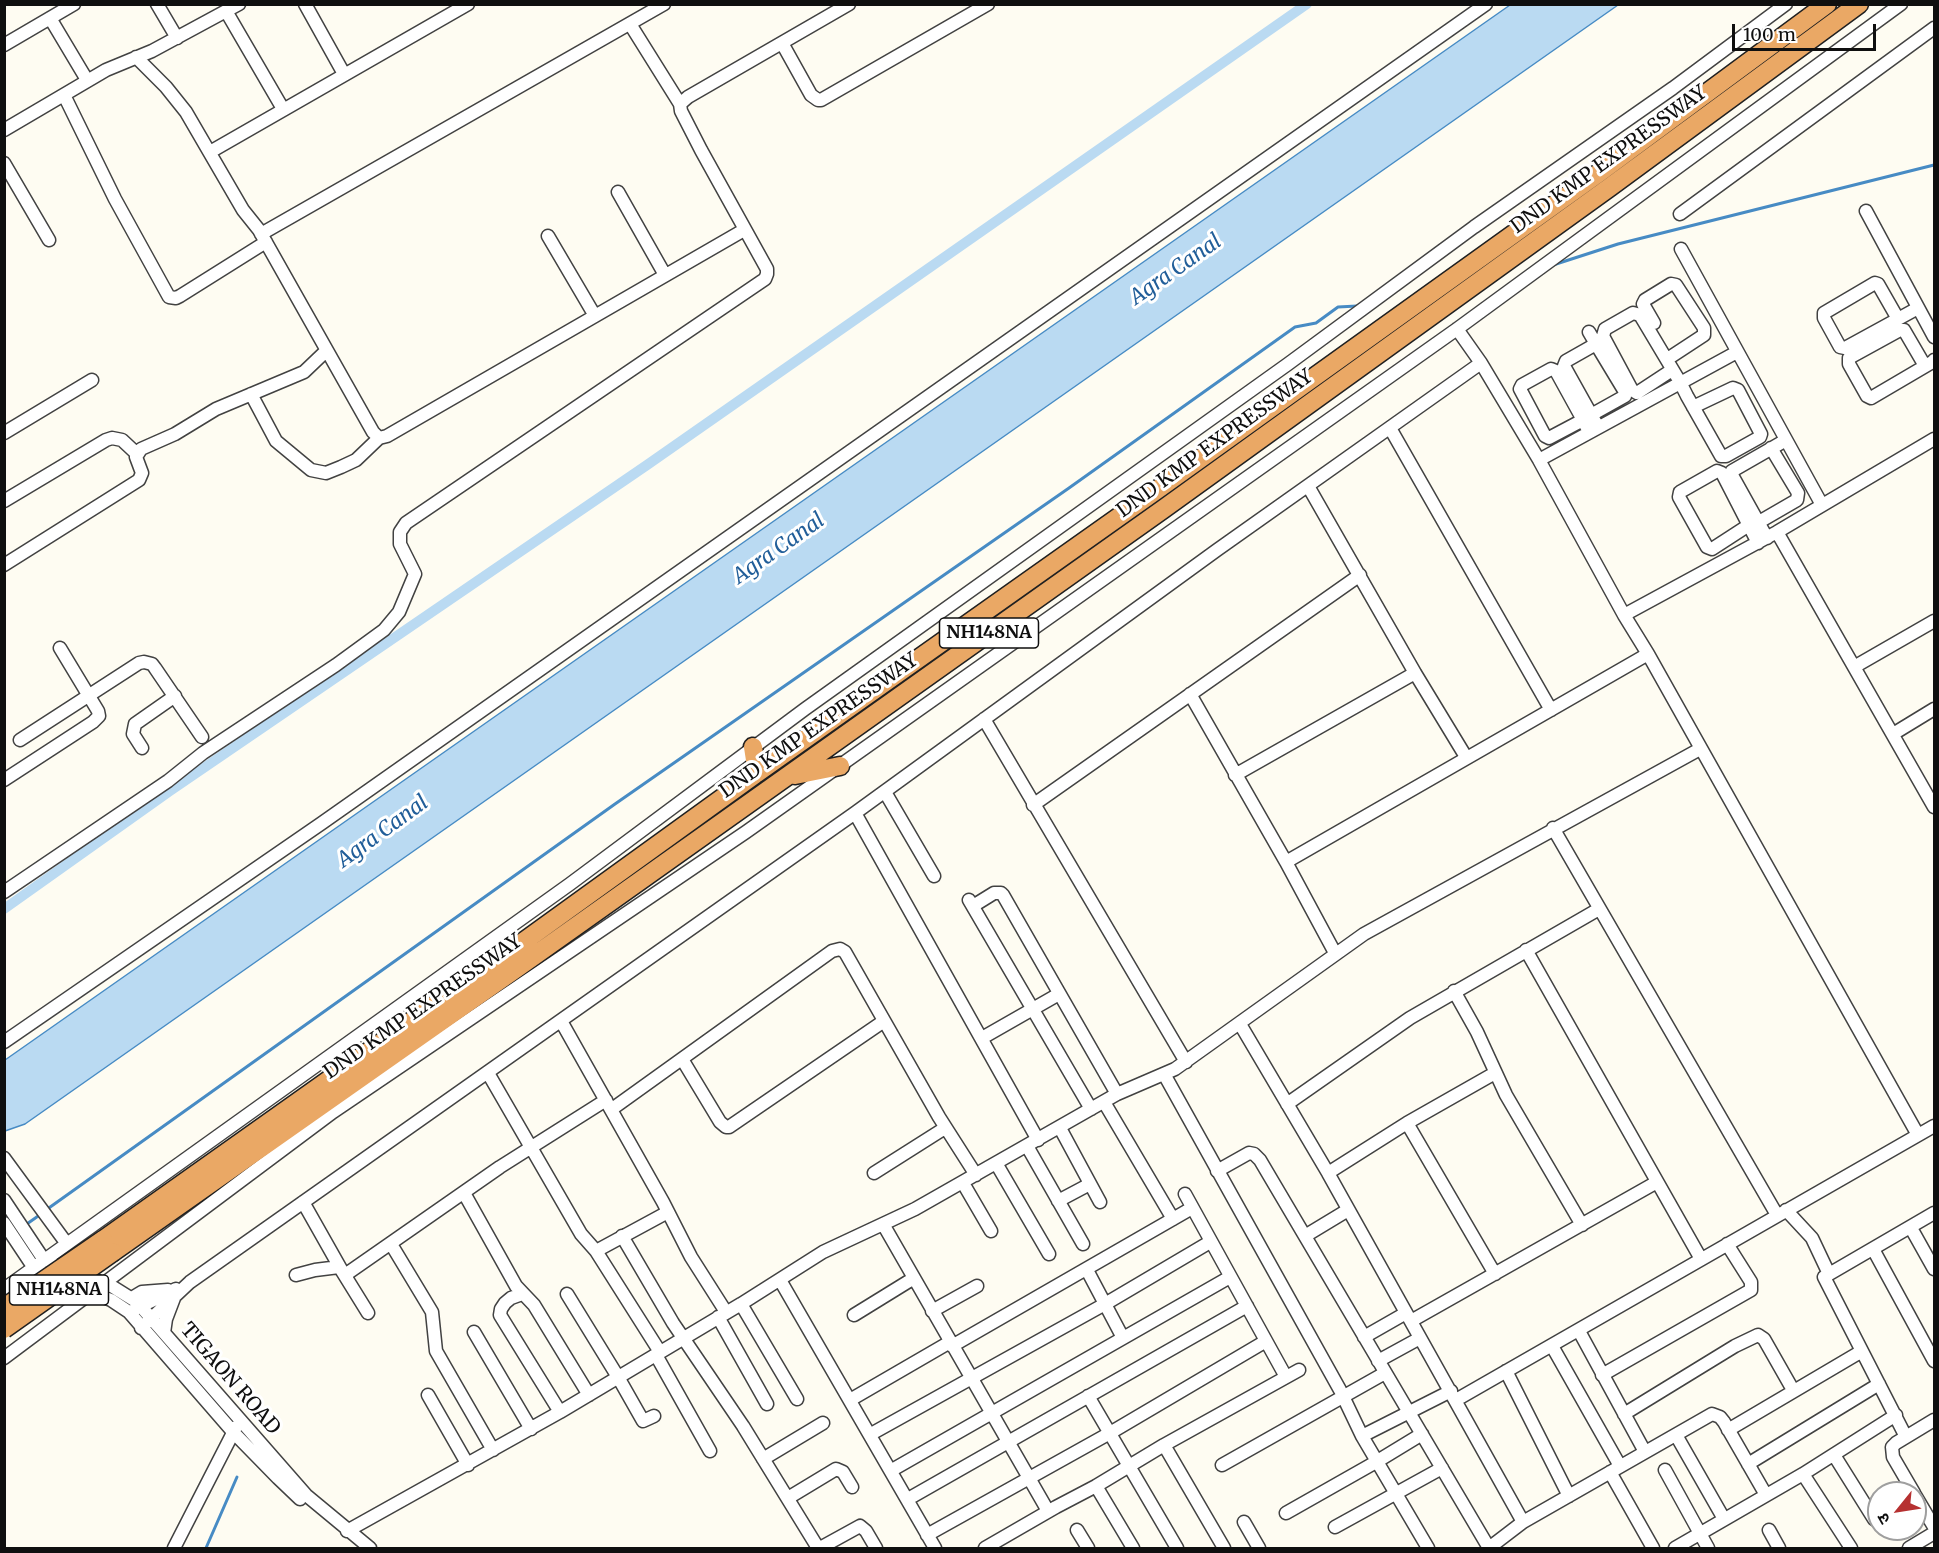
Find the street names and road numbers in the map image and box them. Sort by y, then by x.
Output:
street label: DND KMP EXPRESSWAY [1506,81,1712,239]
street label: DND KMP EXPRESSWAY [1112,365,1318,523]
road number: NH148NA [940,618,1038,648]
street label: DND KMP EXPRESSWAY [715,648,923,804]
street label: DND KMP EXPRESSWAY [319,929,527,1085]
road number: NH148NA [10,1275,109,1305]
street label: TIGAON ROAD [175,1318,285,1440]

